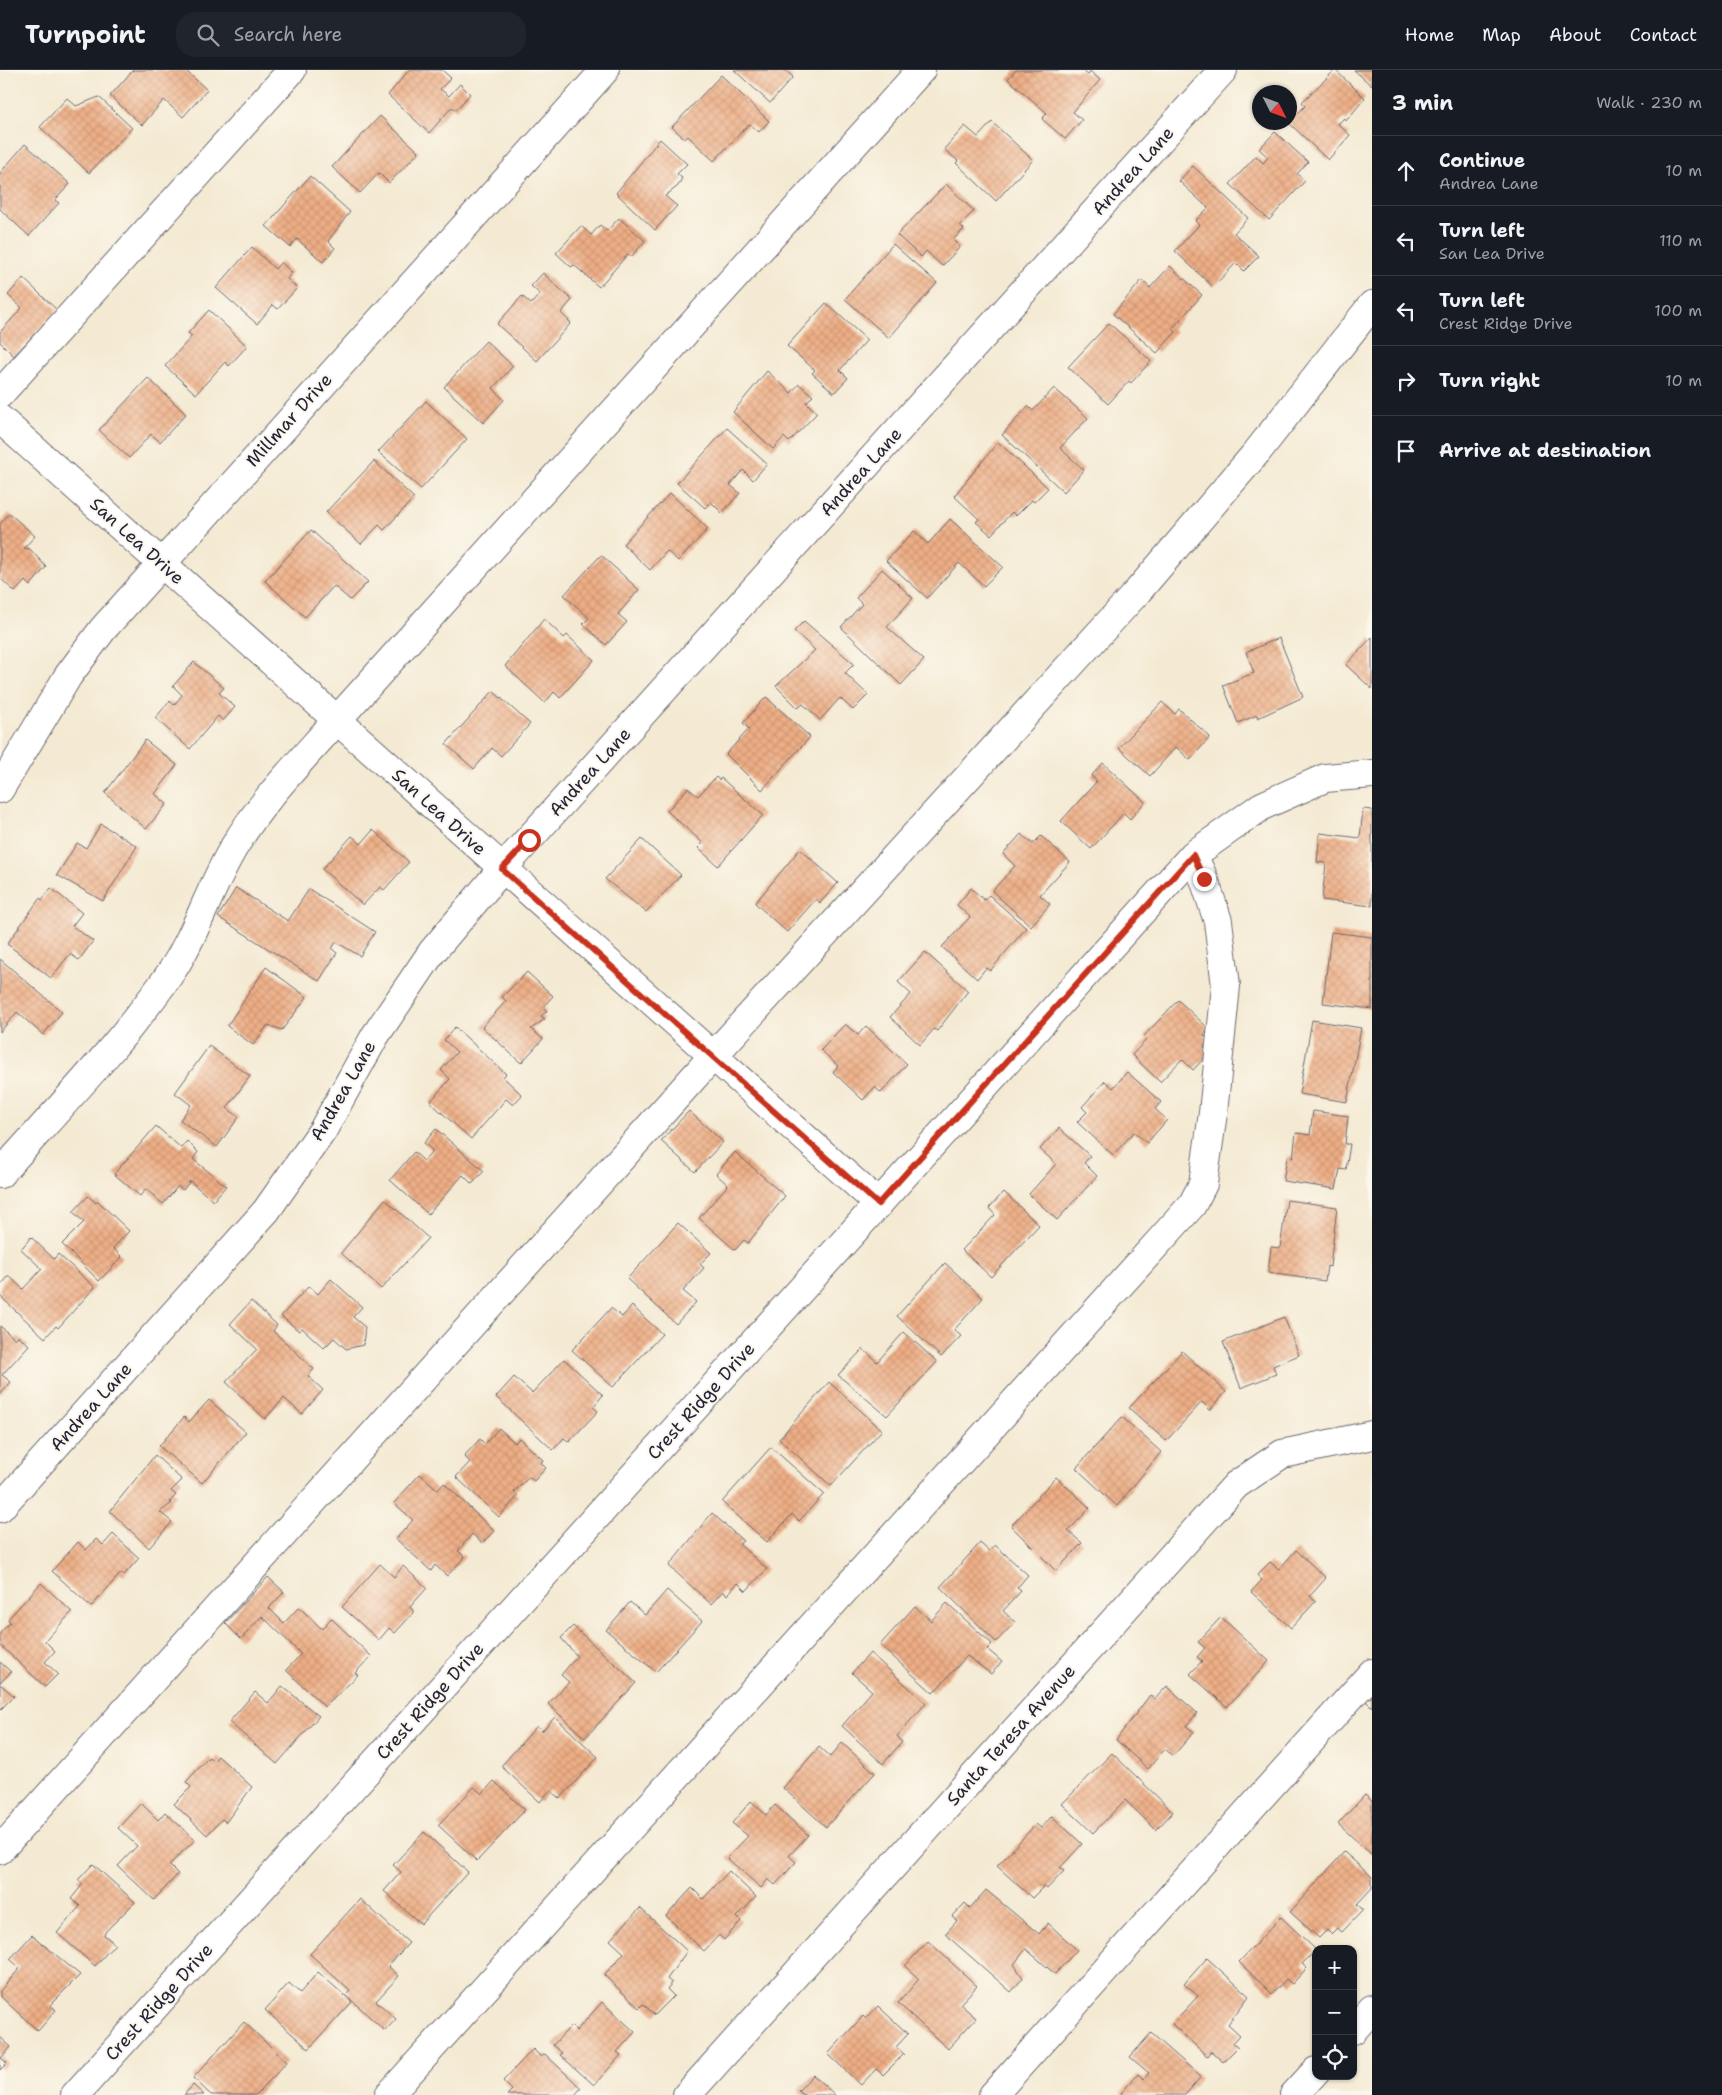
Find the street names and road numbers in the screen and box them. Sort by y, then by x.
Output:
street label: Andrea Lane [1087,121,1179,221]
street label: Millmar Drive [241,368,337,472]
street label: Andrea Lane [815,422,907,522]
street label: San Lea Drive [85,492,189,590]
street label: Andrea Lane [544,722,636,822]
street label: San Lea Drive [387,763,491,861]
street label: Andrea Lane [305,1037,381,1145]
street label: Crest Ridge Drive [642,1337,760,1465]
street label: Andrea Lane [45,1357,137,1457]
street label: Crest Ridge Drive [371,1637,489,1765]
street label: Santa Teresa Avenue [941,1659,1081,1811]
street label: Crest Ridge Drive [100,1938,218,2066]

